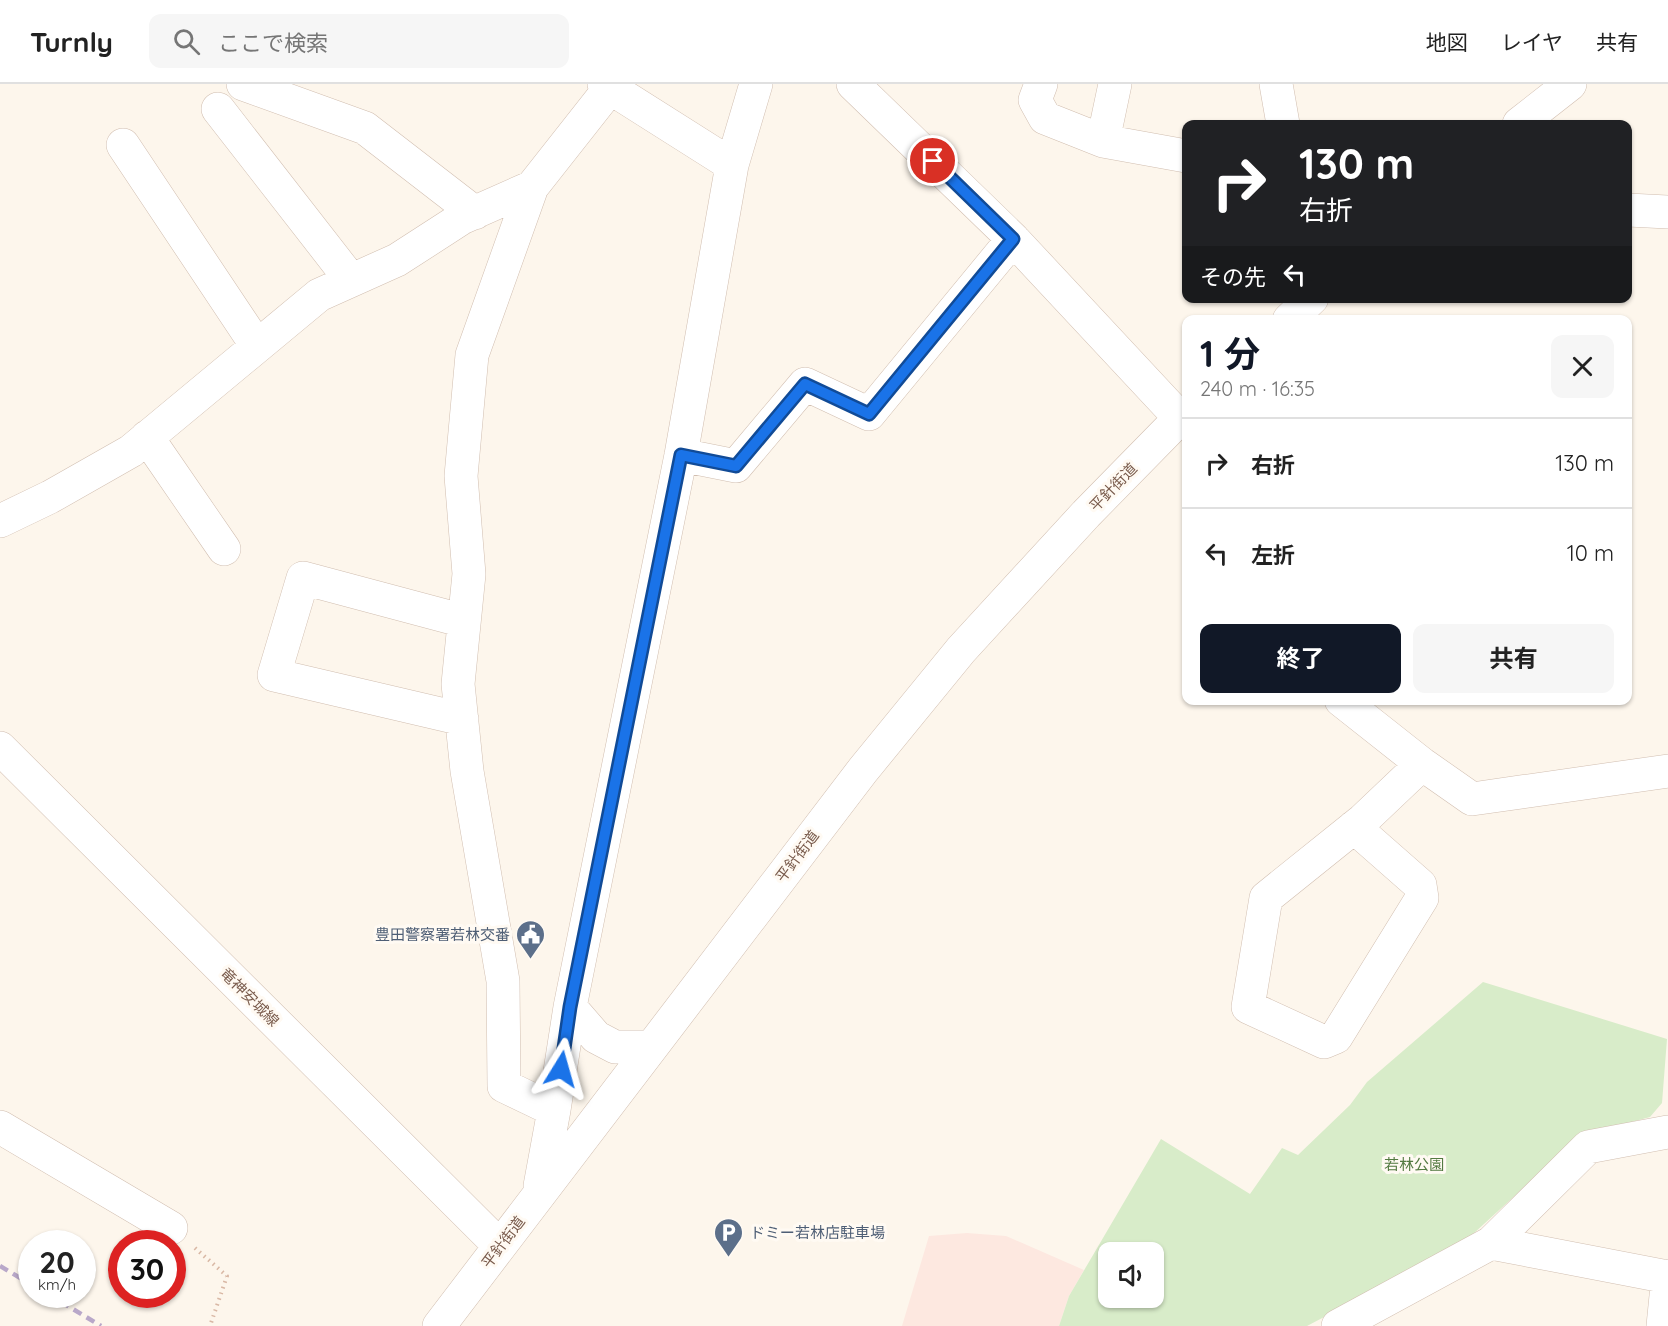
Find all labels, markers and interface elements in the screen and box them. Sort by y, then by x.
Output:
search box [149,14,569,68]
text: Turnly [30,24,113,59]
icon: search [170,25,203,58]
text: ここで検索 [218,29,328,57]
text: 地図 [1426,29,1468,55]
text: レイヤ [1501,29,1563,55]
text: 共有 [1596,29,1638,55]
pin [907,135,958,186]
text: 130 m [1299,137,1414,190]
icon: arrive [916,144,949,177]
icon: right [1200,144,1278,222]
text: 右折 [1299,193,1353,227]
icon: left [1278,258,1311,291]
text: その先 [1200,263,1266,291]
text: 1 分 [1200,331,1260,376]
button: close [1551,335,1614,398]
text: 240 m · 16:35 [1200,376,1315,401]
icon: right [1200,447,1233,480]
text: 130 m [1555,449,1614,477]
text: 右折 [1251,451,1295,479]
street label: 平針街道 [1085,459,1141,515]
icon: left [1200,537,1233,570]
text: 10 m [1567,539,1614,567]
text: 左折 [1251,541,1295,569]
button: 終了 [1200,624,1401,693]
button: 共有 [1413,624,1614,693]
street label: 平針街道 [771,826,823,886]
public building icon: 豊田警察署若林交番 [515,918,547,960]
place label: 豊田警察署若林交番 [375,925,510,944]
street label: 竜神安城線 [217,964,283,1030]
position arrow [529,1037,593,1101]
park label: 若林公園 [1384,1155,1444,1174]
street label: 平針街道 [477,1212,529,1272]
parking icon: ドミー若林店駐車場 [713,1216,745,1258]
place label: ドミー若林店駐車場 [750,1223,885,1242]
speed limit sign: 30 [108,1230,186,1308]
map controls [1098,1242,1164,1308]
button: sound [1098,1242,1164,1308]
text: 20 [39,1243,75,1281]
text: km/h [38,1275,76,1294]

